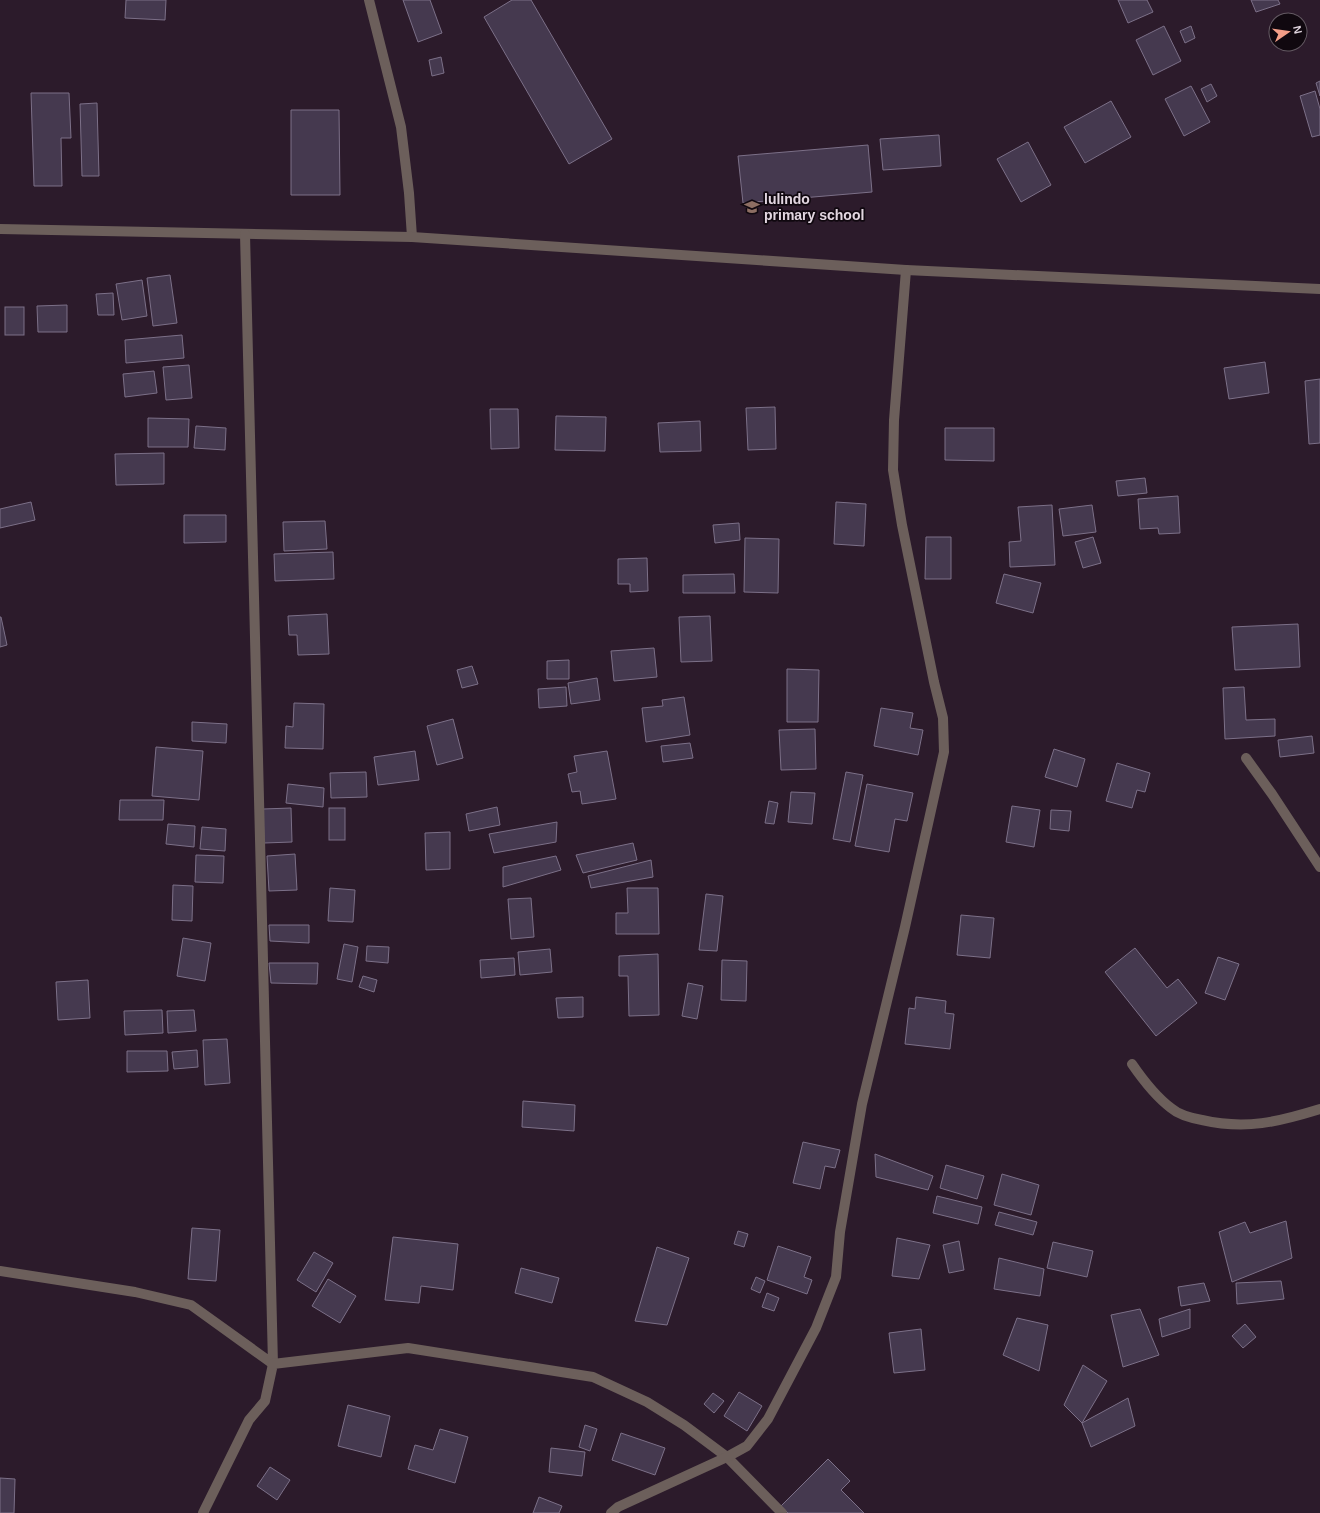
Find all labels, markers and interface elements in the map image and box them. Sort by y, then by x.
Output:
north arrow [1268,12,1308,52]
text: N [1291,25,1304,35]
place label: lulindo primary school [764,191,864,223]
school or university icon: lulindo primary school [743,198,761,216]

